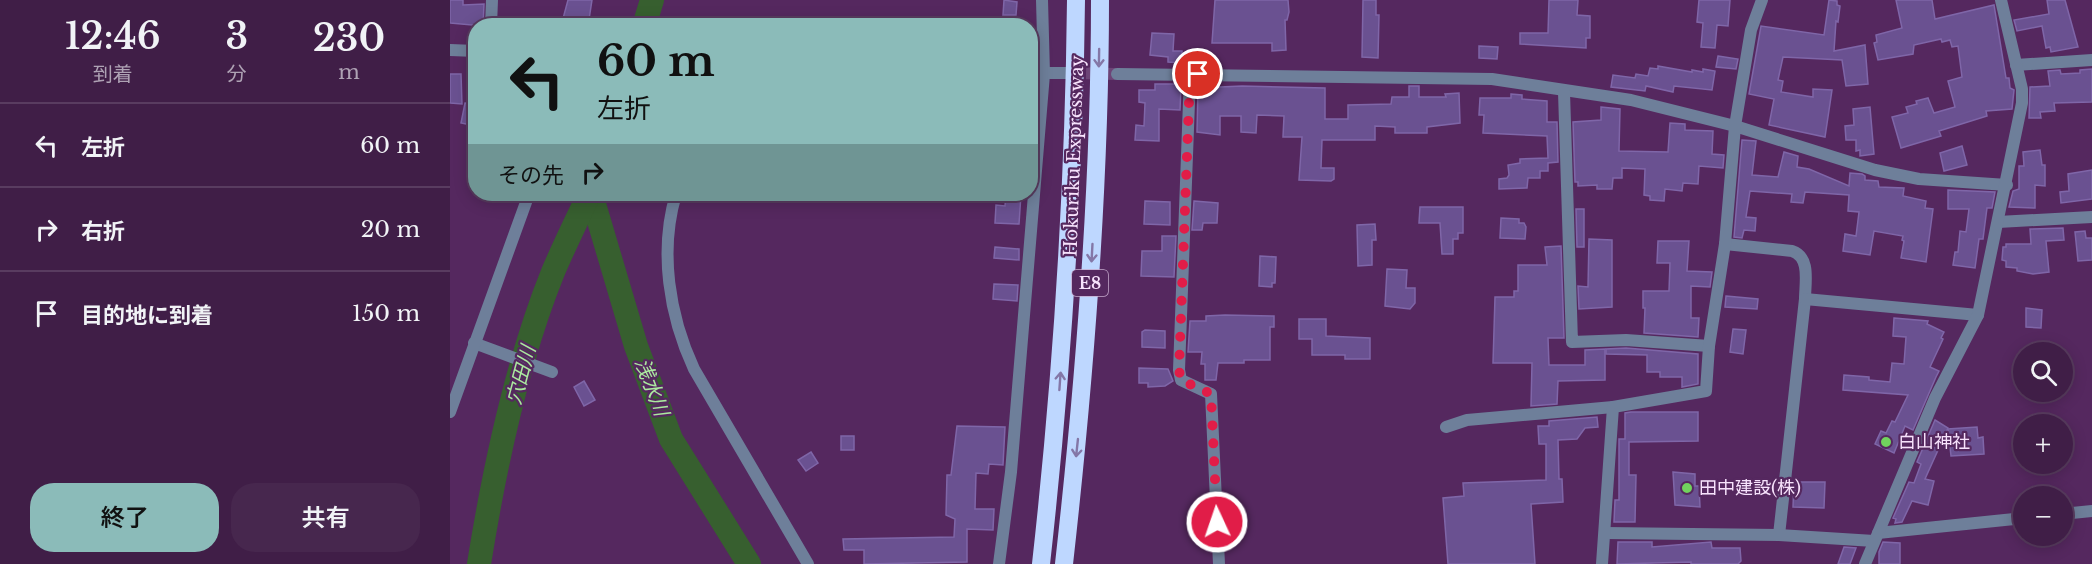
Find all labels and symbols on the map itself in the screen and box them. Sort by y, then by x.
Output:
one-way arrow [1093,48,1105,68]
pin [1172,48,1223,99]
street label: Hokuriku Expressway [1059,54,1089,257]
one-way arrow [1086,243,1097,263]
road number: E8 [1072,270,1108,296]
water label: 穴田川 [502,341,541,407]
water label: 浅水川 [630,355,675,421]
one-way arrow [1055,371,1066,391]
place label: 白山神社 [1898,431,1970,453]
marker: 白山神社 [1879,435,1893,449]
one-way arrow [1071,437,1082,457]
place label: 田中建設(株) [1699,477,1801,499]
marker: 田中建設(株) [1680,481,1694,495]
position arrow [1185,490,1249,554]

